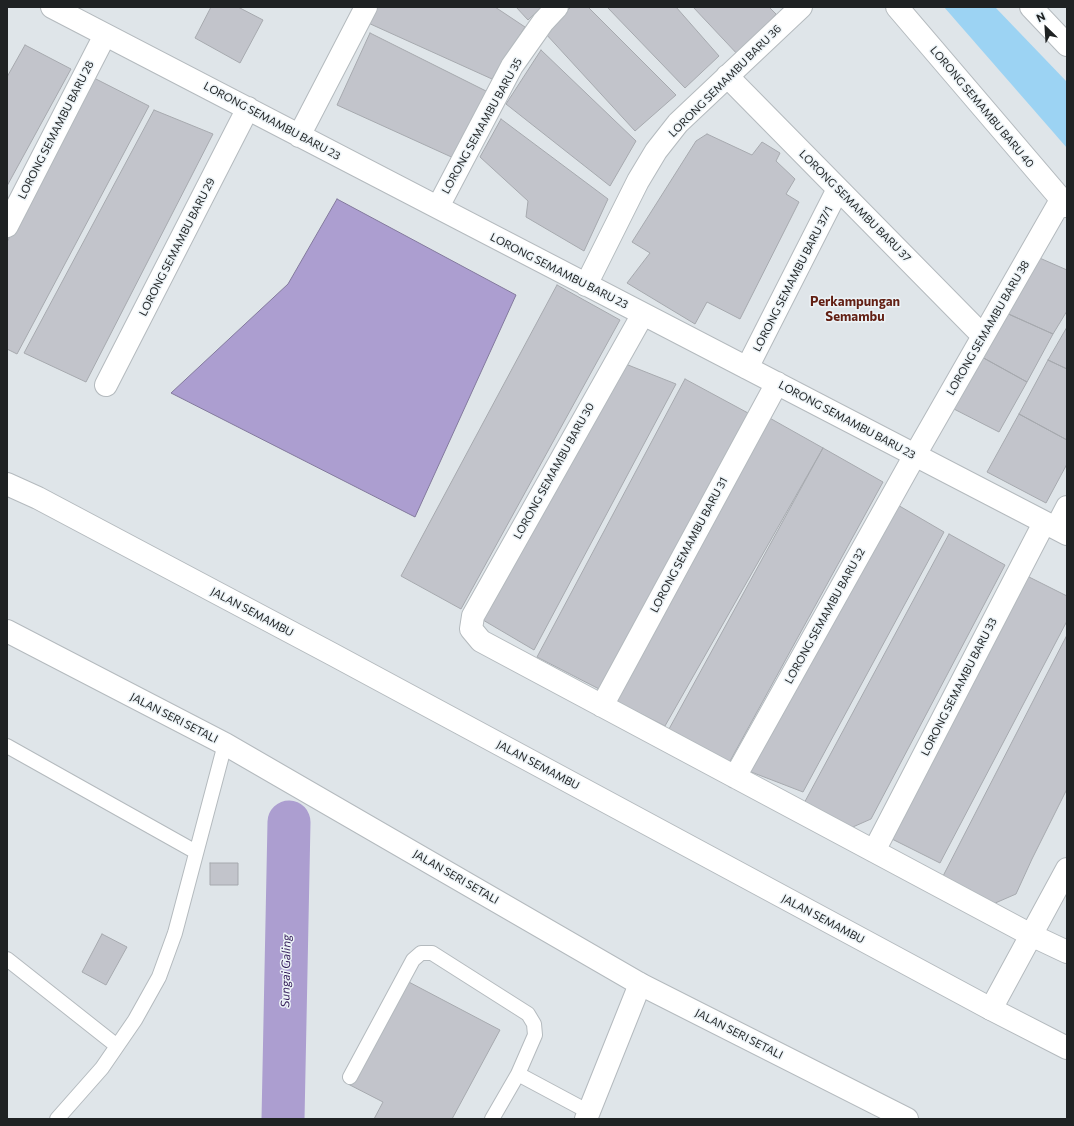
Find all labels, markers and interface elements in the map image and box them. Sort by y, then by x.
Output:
north arrow [1026,8,1066,48]
text: N [1034,9,1047,24]
street label: LORONG SEMAMBU BARU 36 [666,22,784,140]
street label: LORONG SEMAMBU BARU 40 [927,44,1037,170]
street label: LORONG SEMAMBU BARU 35 [439,56,525,196]
street label: LORONG SEMAMBU BARU 28 [15,59,97,201]
street label: LORONG SEMAMBU BARU 23 [201,79,343,163]
street label: LORONG SEMAMBU BARU 37 [796,147,914,265]
street label: LORONG SEMAMBU BARU 29 [136,176,218,318]
street label: LORONG SEMAMBU BARU 37/1 [750,204,836,354]
street label: LORONG SEMAMBU BARU 23 [488,230,630,312]
street label: LORONG SEMAMBU BARU 38 [944,258,1032,398]
district label: Perkampungan Semambu [810,294,900,325]
street label: LORONG SEMAMBU BARU 23 [776,378,918,462]
street label: LORONG SEMAMBU BARU 30 [511,400,597,542]
street label: LORONG SEMAMBU BARU 31 [648,475,730,615]
street label: LORONG SEMAMBU BARU 32 [782,546,868,686]
street label: JALAN SEMAMBU [208,585,296,639]
street label: LORONG SEMAMBU BARU 33 [918,616,1000,758]
street label: JALAN SERI SETALI [128,690,220,746]
street label: JALAN SEMAMBU [494,738,582,792]
street label: JALAN SERI SETALI [411,847,501,907]
street label: JALAN SEMAMBU [779,892,867,946]
water label: Sungai Galing [278,934,294,1008]
street label: JALAN SERI SETALI [693,1006,785,1062]

